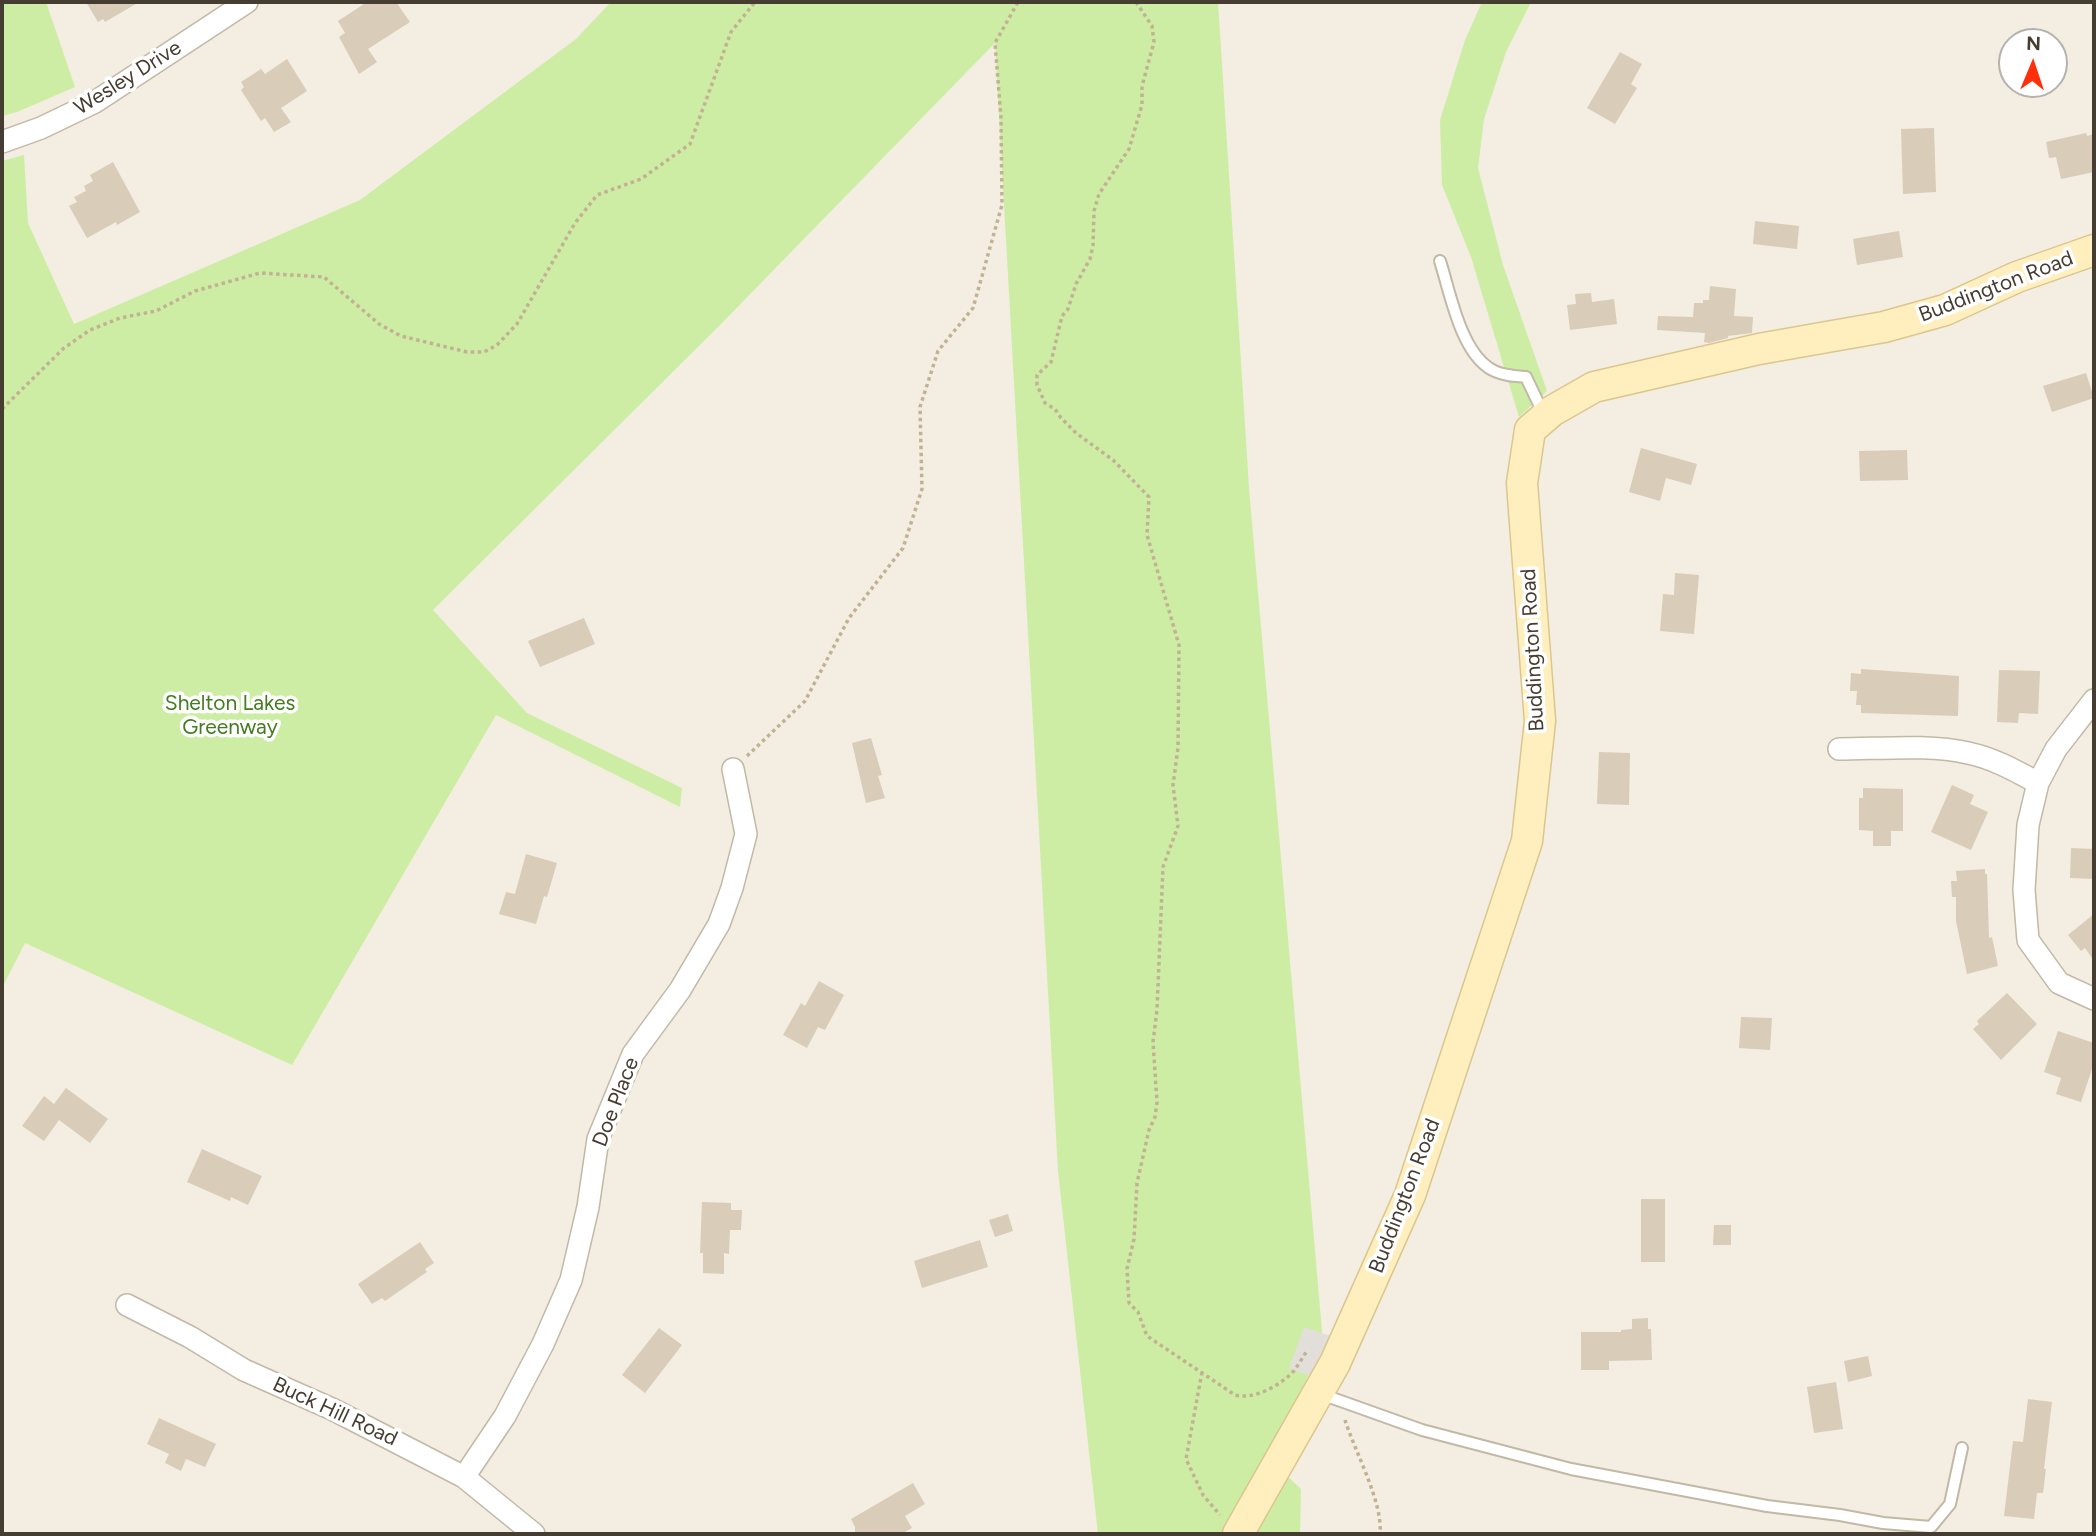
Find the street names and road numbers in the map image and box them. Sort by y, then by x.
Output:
street label: Wesley Drive [70,35,186,121]
street label: Buddington Road [1915,246,2077,328]
street label: Buddington Road [1516,568,1550,732]
street label: Doe Place [587,1054,645,1150]
street label: Buddington Road [1364,1115,1446,1277]
street label: Buck Hill Road [269,1372,401,1452]

